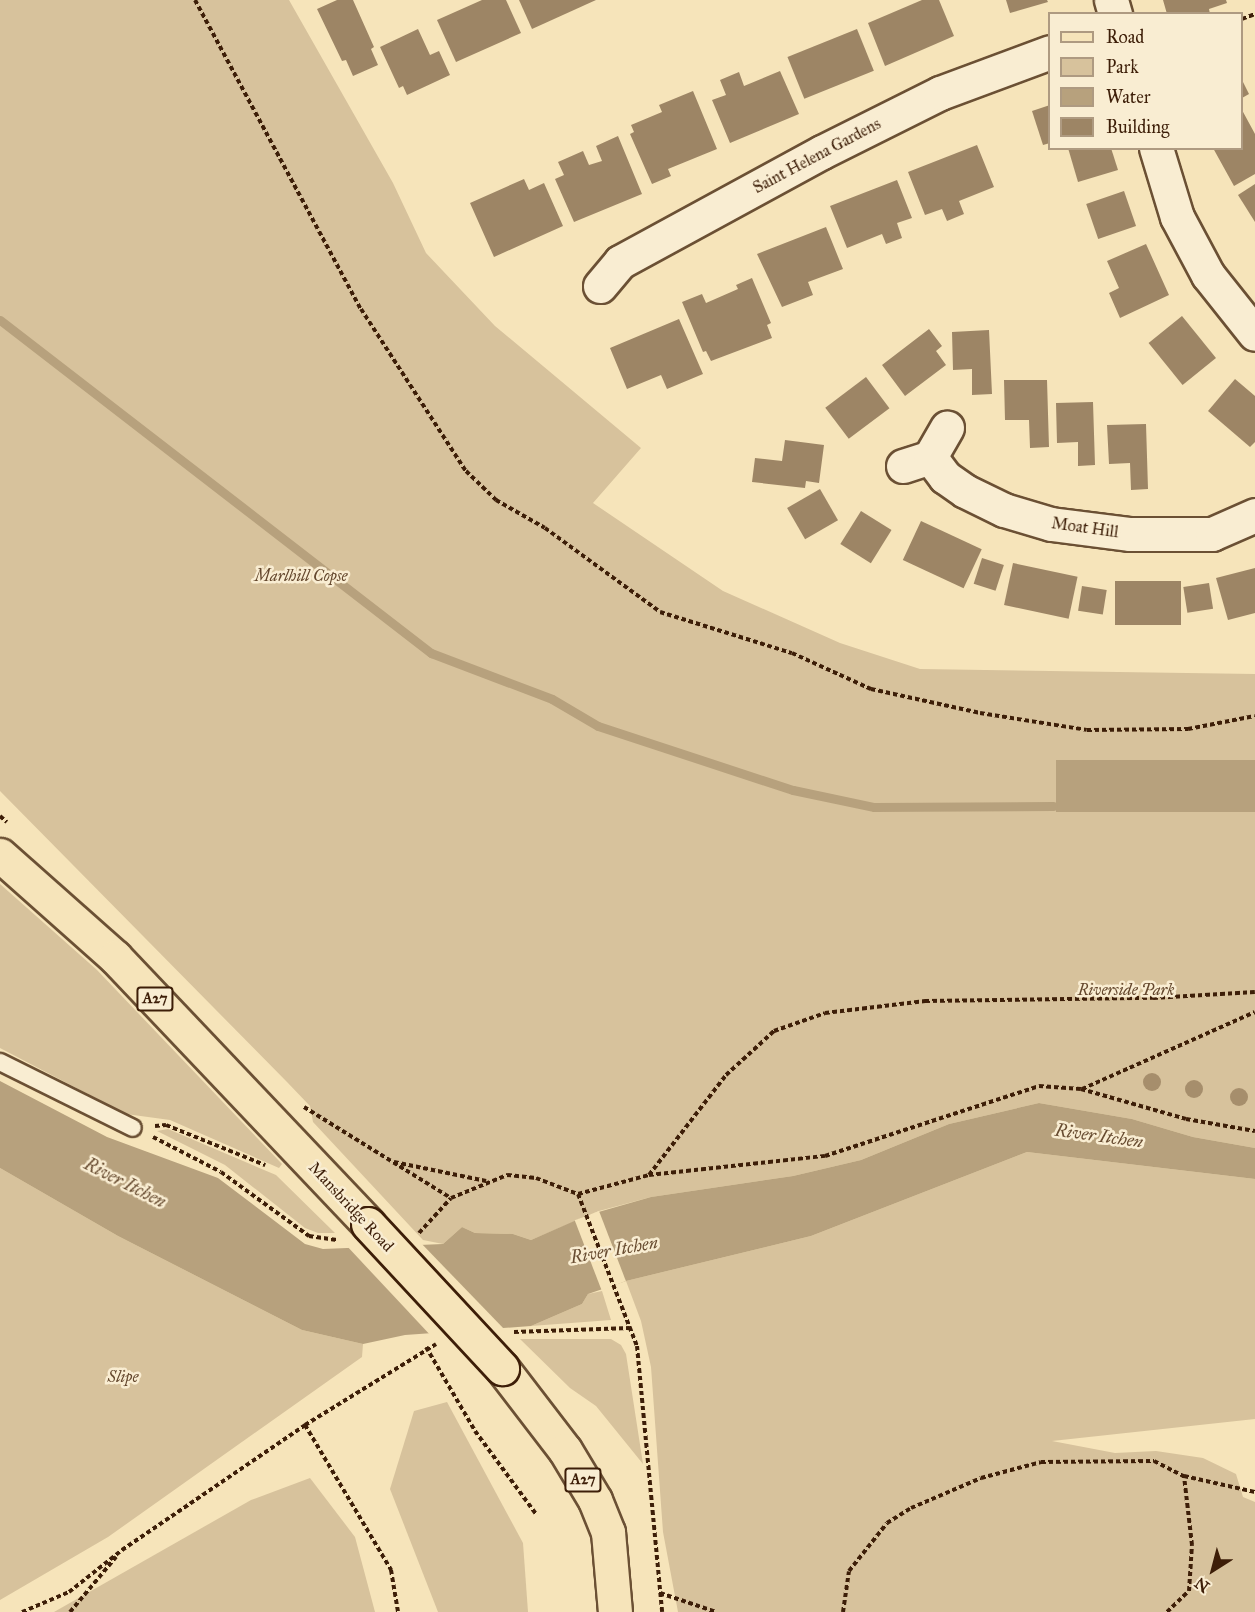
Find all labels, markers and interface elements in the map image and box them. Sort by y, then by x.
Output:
legend [1048,12,1243,150]
text: Road [1106,26,1144,48]
text: Park [1106,56,1139,78]
text: Water [1106,86,1150,108]
street label: Saint Helena Gardens [750,114,884,198]
text: Building [1106,116,1169,138]
street label: Moat Hill [1050,514,1120,542]
park label: Marlhill Copse [254,566,348,586]
park label: Riverside Park [1078,980,1174,1000]
road number: A27 [136,987,174,1011]
water label: River Itchen [1054,1119,1144,1153]
water label: River Itchen [81,1153,169,1213]
street label: Mansbridge Road [305,1158,397,1256]
water label: River Itchen [568,1232,660,1268]
park label: Slipe [108,1367,138,1387]
road number: A27 [564,1468,602,1492]
north arrow [1183,1540,1243,1600]
text: N [1191,1573,1213,1597]

